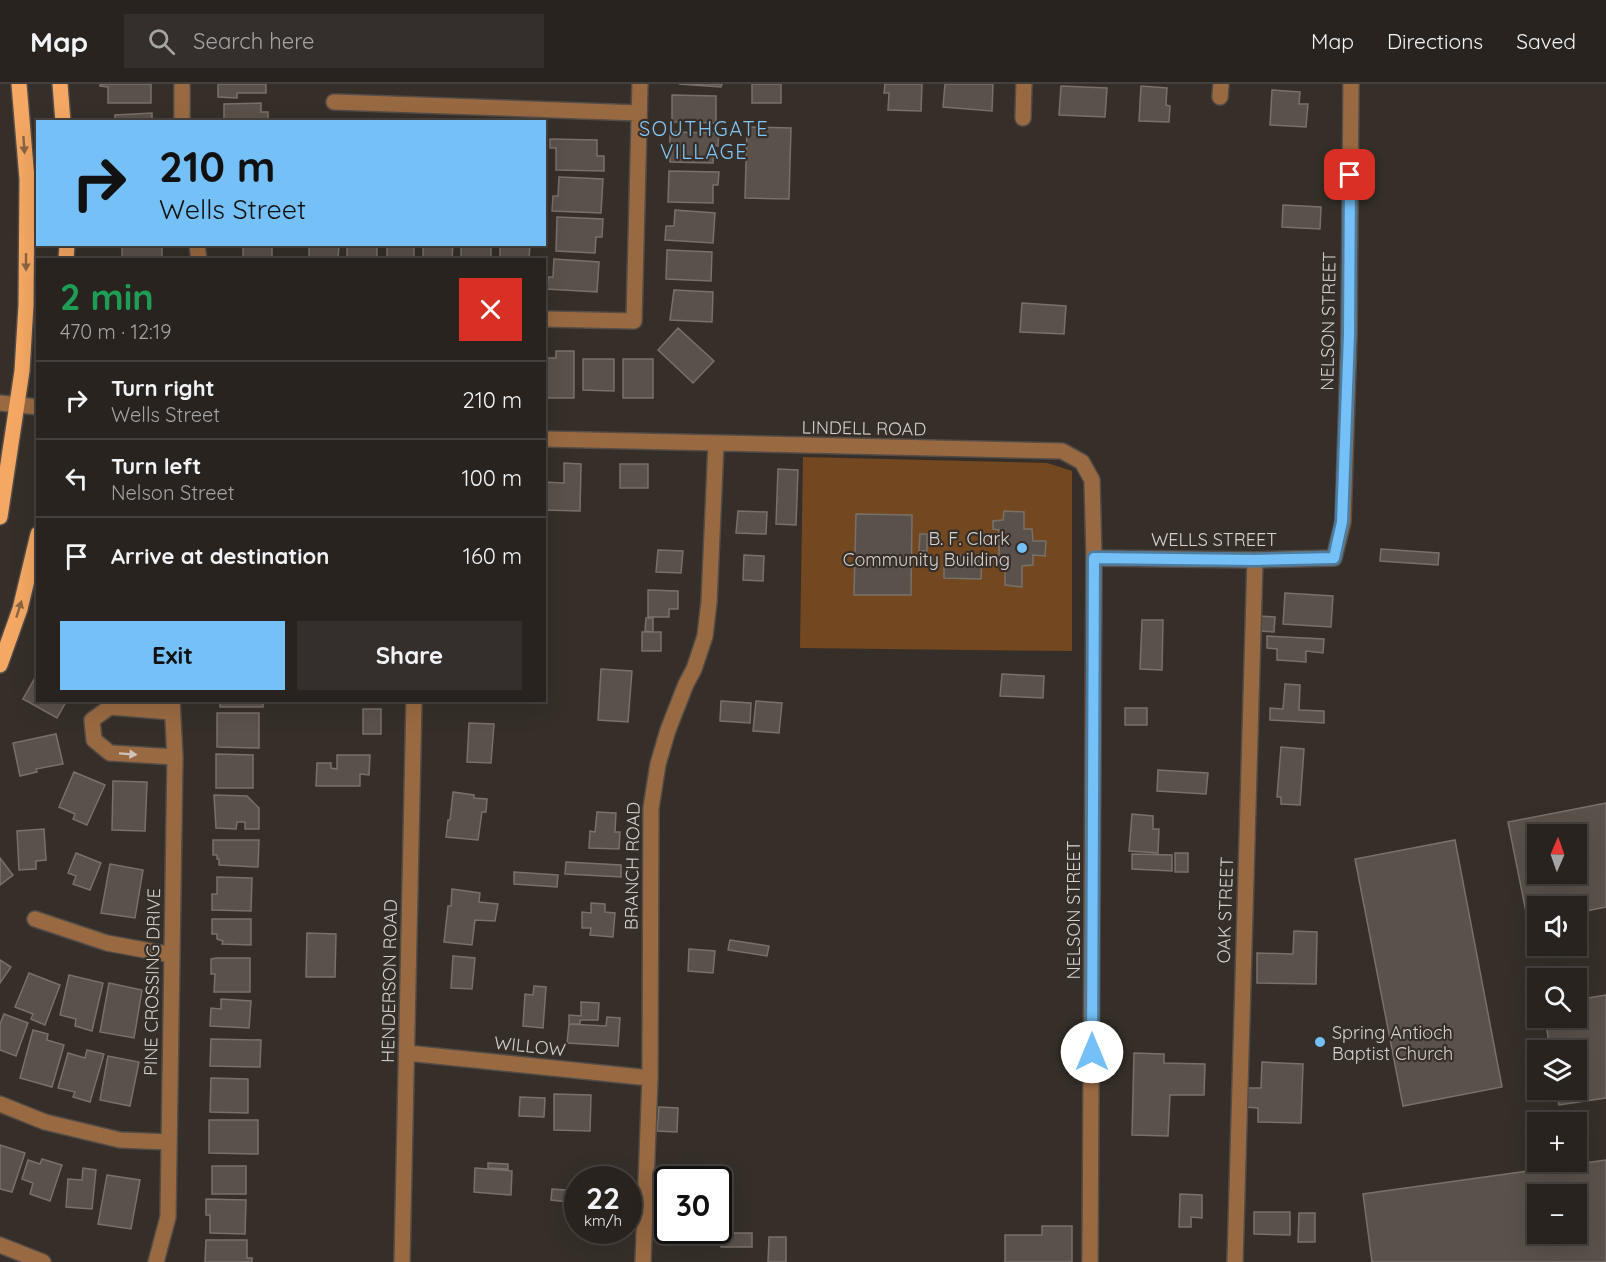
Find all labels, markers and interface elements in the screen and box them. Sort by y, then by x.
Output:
search box [124,14,544,68]
text: Map [30,24,88,59]
icon: search [145,25,178,58]
text: Search here [193,27,315,55]
text: Map [1311,28,1354,54]
text: Directions [1387,28,1483,54]
text: Saved [1516,28,1576,54]
district label: SOUTHGATE VILLAGE [639,116,769,164]
one-way arrow [19,135,29,154]
text: 210 m [159,140,276,193]
icon: right [60,144,138,222]
pin [1324,149,1375,200]
icon: arrive [1333,158,1366,191]
text: Wells Street [159,192,306,226]
street label: NELSON STREET [1315,251,1341,391]
one-way arrow [21,252,31,271]
text: 2 min [60,274,154,319]
button: close [459,278,522,341]
text: 470 m · 12:19 [60,319,171,344]
text: Turn right [111,374,215,402]
icon: right [60,384,93,417]
text: 210 m [463,386,522,414]
text: Wells Street [111,402,220,427]
street label: LINDELL ROAD [802,415,927,441]
text: Turn left [111,452,201,480]
icon: left [60,462,93,495]
text: 100 m [462,464,522,492]
text: Nelson Street [111,480,235,505]
place label: B. F. Clark Community Building [843,527,1010,571]
street label: WELLS STREET [1151,528,1277,551]
icon: arrive [60,540,93,573]
marker: B. F. Clark Community Building [1015,541,1029,555]
text: Arrive at destination [111,542,329,570]
text: 160 m [463,542,522,570]
one-way arrow [15,600,24,618]
button: Exit [60,621,285,690]
button: Share [297,621,522,690]
one-way arrow [118,750,137,759]
street label: BRANCH ROAD [619,802,645,930]
north arrow [1527,824,1587,884]
map controls [1527,824,1587,1244]
street label: NELSON STREET [1062,840,1085,980]
street label: OAK STREET [1212,856,1238,964]
street label: PINE CROSSING DRIVE [139,888,165,1076]
button: sound [1527,896,1587,956]
street label: HENDERSON ROAD [376,899,402,1063]
button: search [1527,968,1587,1028]
position arrow [1060,1020,1124,1084]
place label: Spring Antioch Baptist Church [1332,1021,1453,1065]
street label: WILLOW [493,1031,567,1061]
marker: Spring Antioch Baptist Church [1313,1035,1327,1049]
button: layers [1527,1040,1587,1100]
button: + [1527,1112,1587,1172]
speed limit sign: 30 [654,1166,732,1244]
text: 22 [586,1179,620,1217]
button: − [1527,1184,1587,1244]
text: km/h [584,1211,622,1230]

